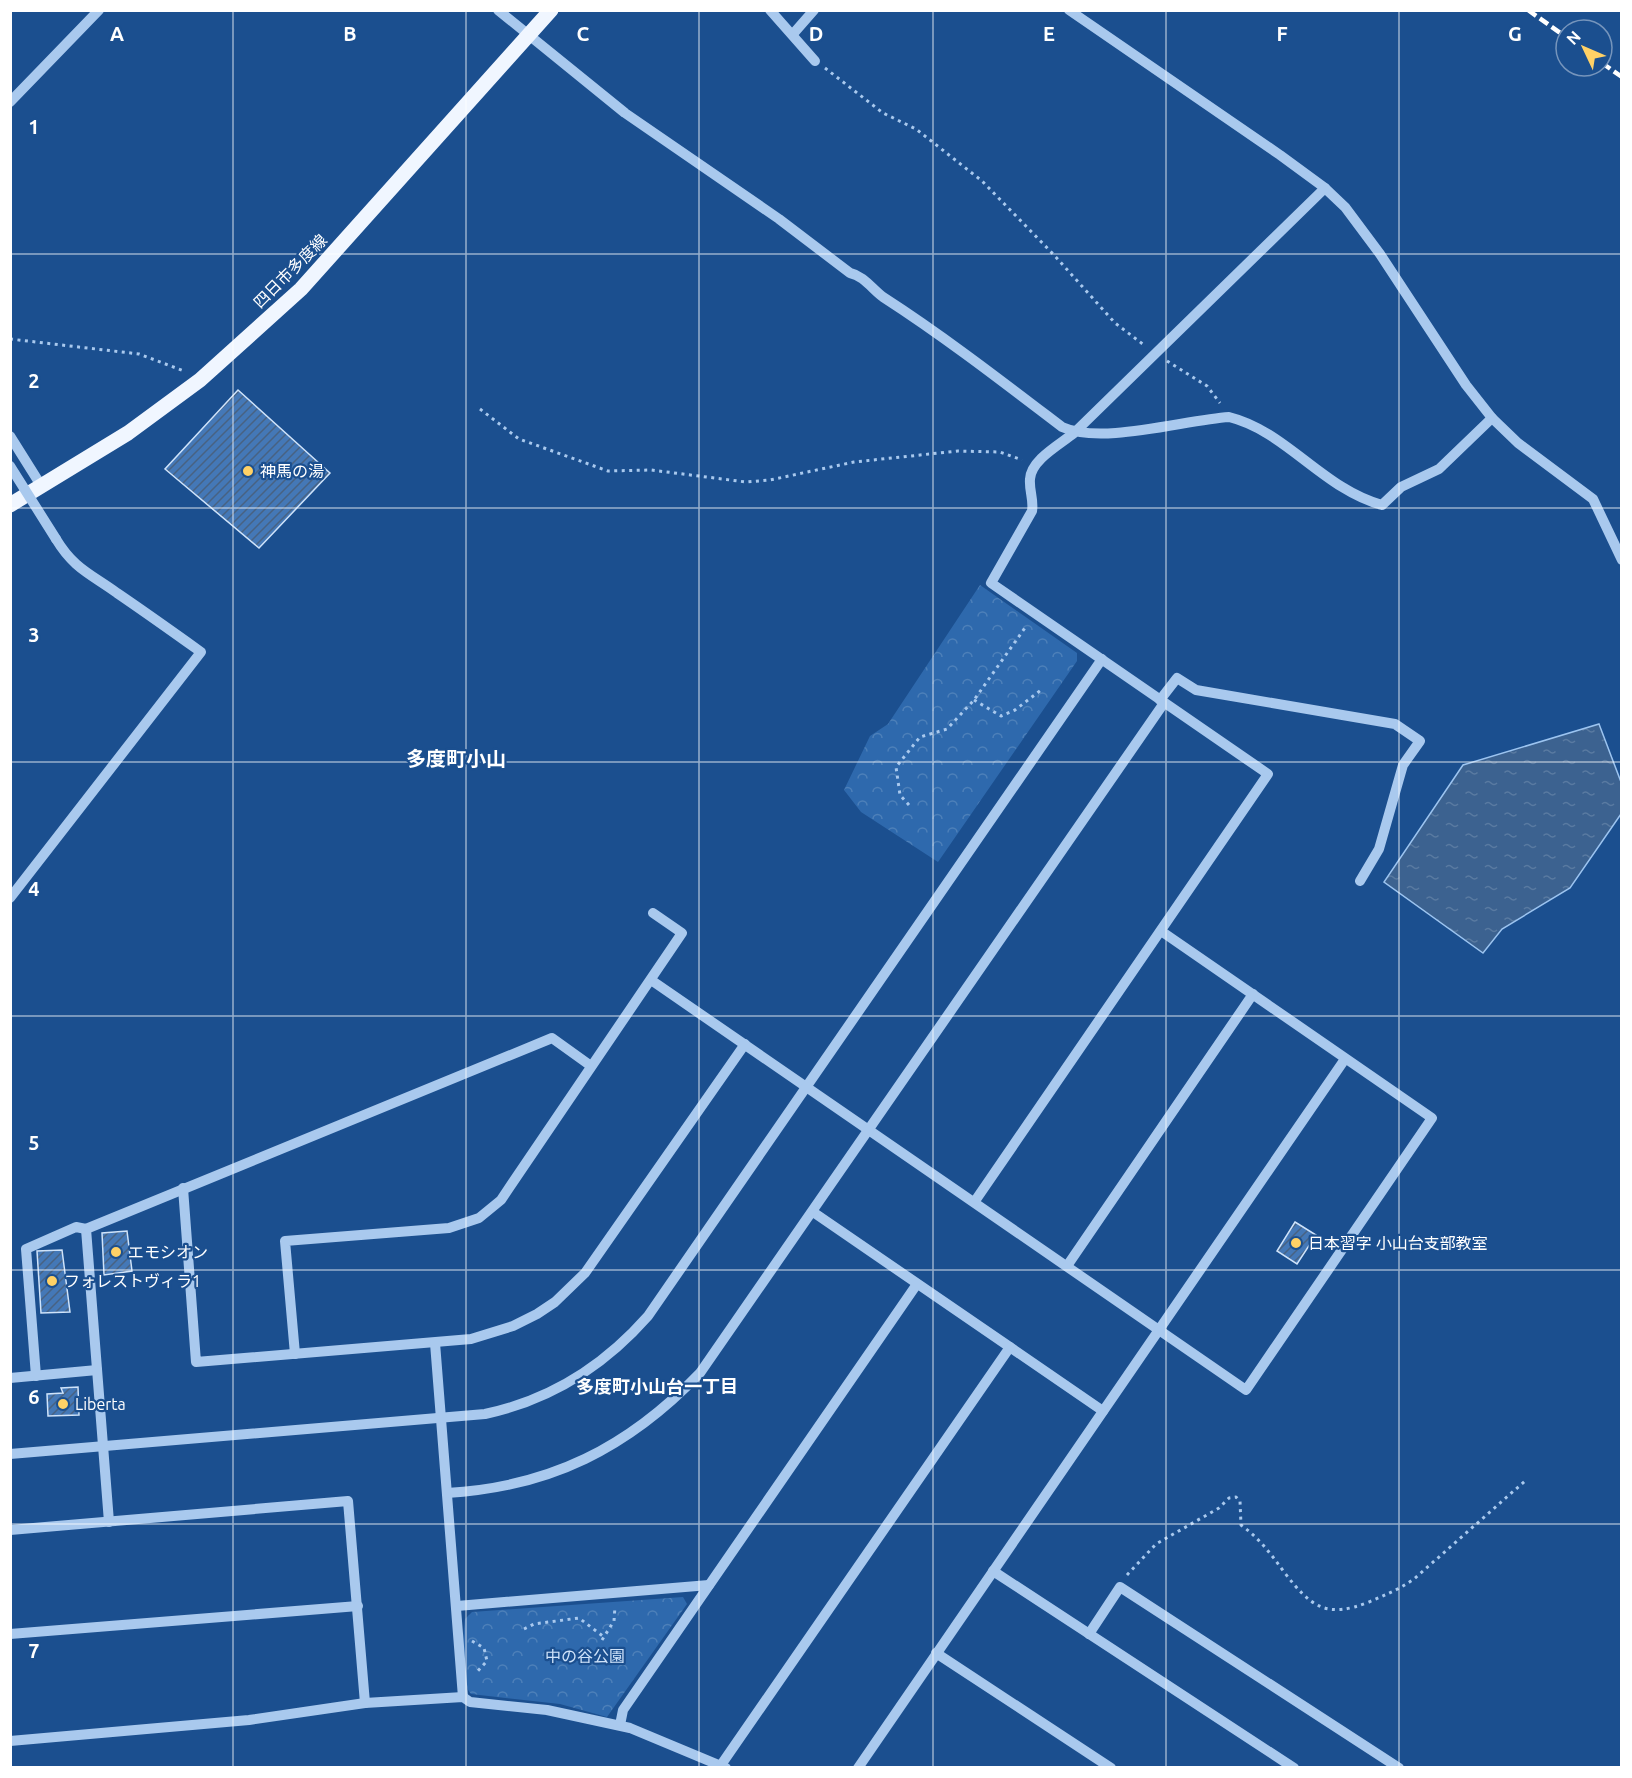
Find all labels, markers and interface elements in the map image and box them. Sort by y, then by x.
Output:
north arrow [1554,18,1614,78]
text: A [110,22,124,45]
text: B [343,22,357,45]
text: C [577,22,590,45]
text: D [809,22,823,45]
text: E [1043,22,1055,45]
text: F [1276,22,1288,45]
text: G [1508,22,1522,45]
text: N [1563,27,1584,48]
text: 1 [28,115,40,138]
street label: 四日市多度線 [250,231,330,311]
text: 2 [28,369,40,392]
place label: 神馬の湯 [260,462,324,480]
marker: 神馬の湯 [241,464,255,478]
text: 3 [28,623,40,646]
district label: 多度町小山 [406,747,506,770]
text: 4 [28,877,40,900]
text: 5 [28,1131,40,1154]
place label: 日本習字 小山台支部教室 [1308,1234,1488,1252]
marker: 日本習字 小山台支部教室 [1289,1236,1303,1250]
place label: エモシオン [128,1243,208,1261]
marker: エモシオン [109,1245,123,1259]
place label: フォレストヴィラ1 [64,1272,201,1290]
marker: フォレストヴィラ1 [45,1274,59,1288]
district label: 多度町小山台一丁目 [576,1376,738,1396]
text: 6 [28,1385,40,1408]
place label: Liberta [75,1395,126,1413]
marker: Liberta [56,1397,70,1411]
text: 7 [28,1639,40,1662]
park label: 中の谷公園 [545,1647,625,1665]

